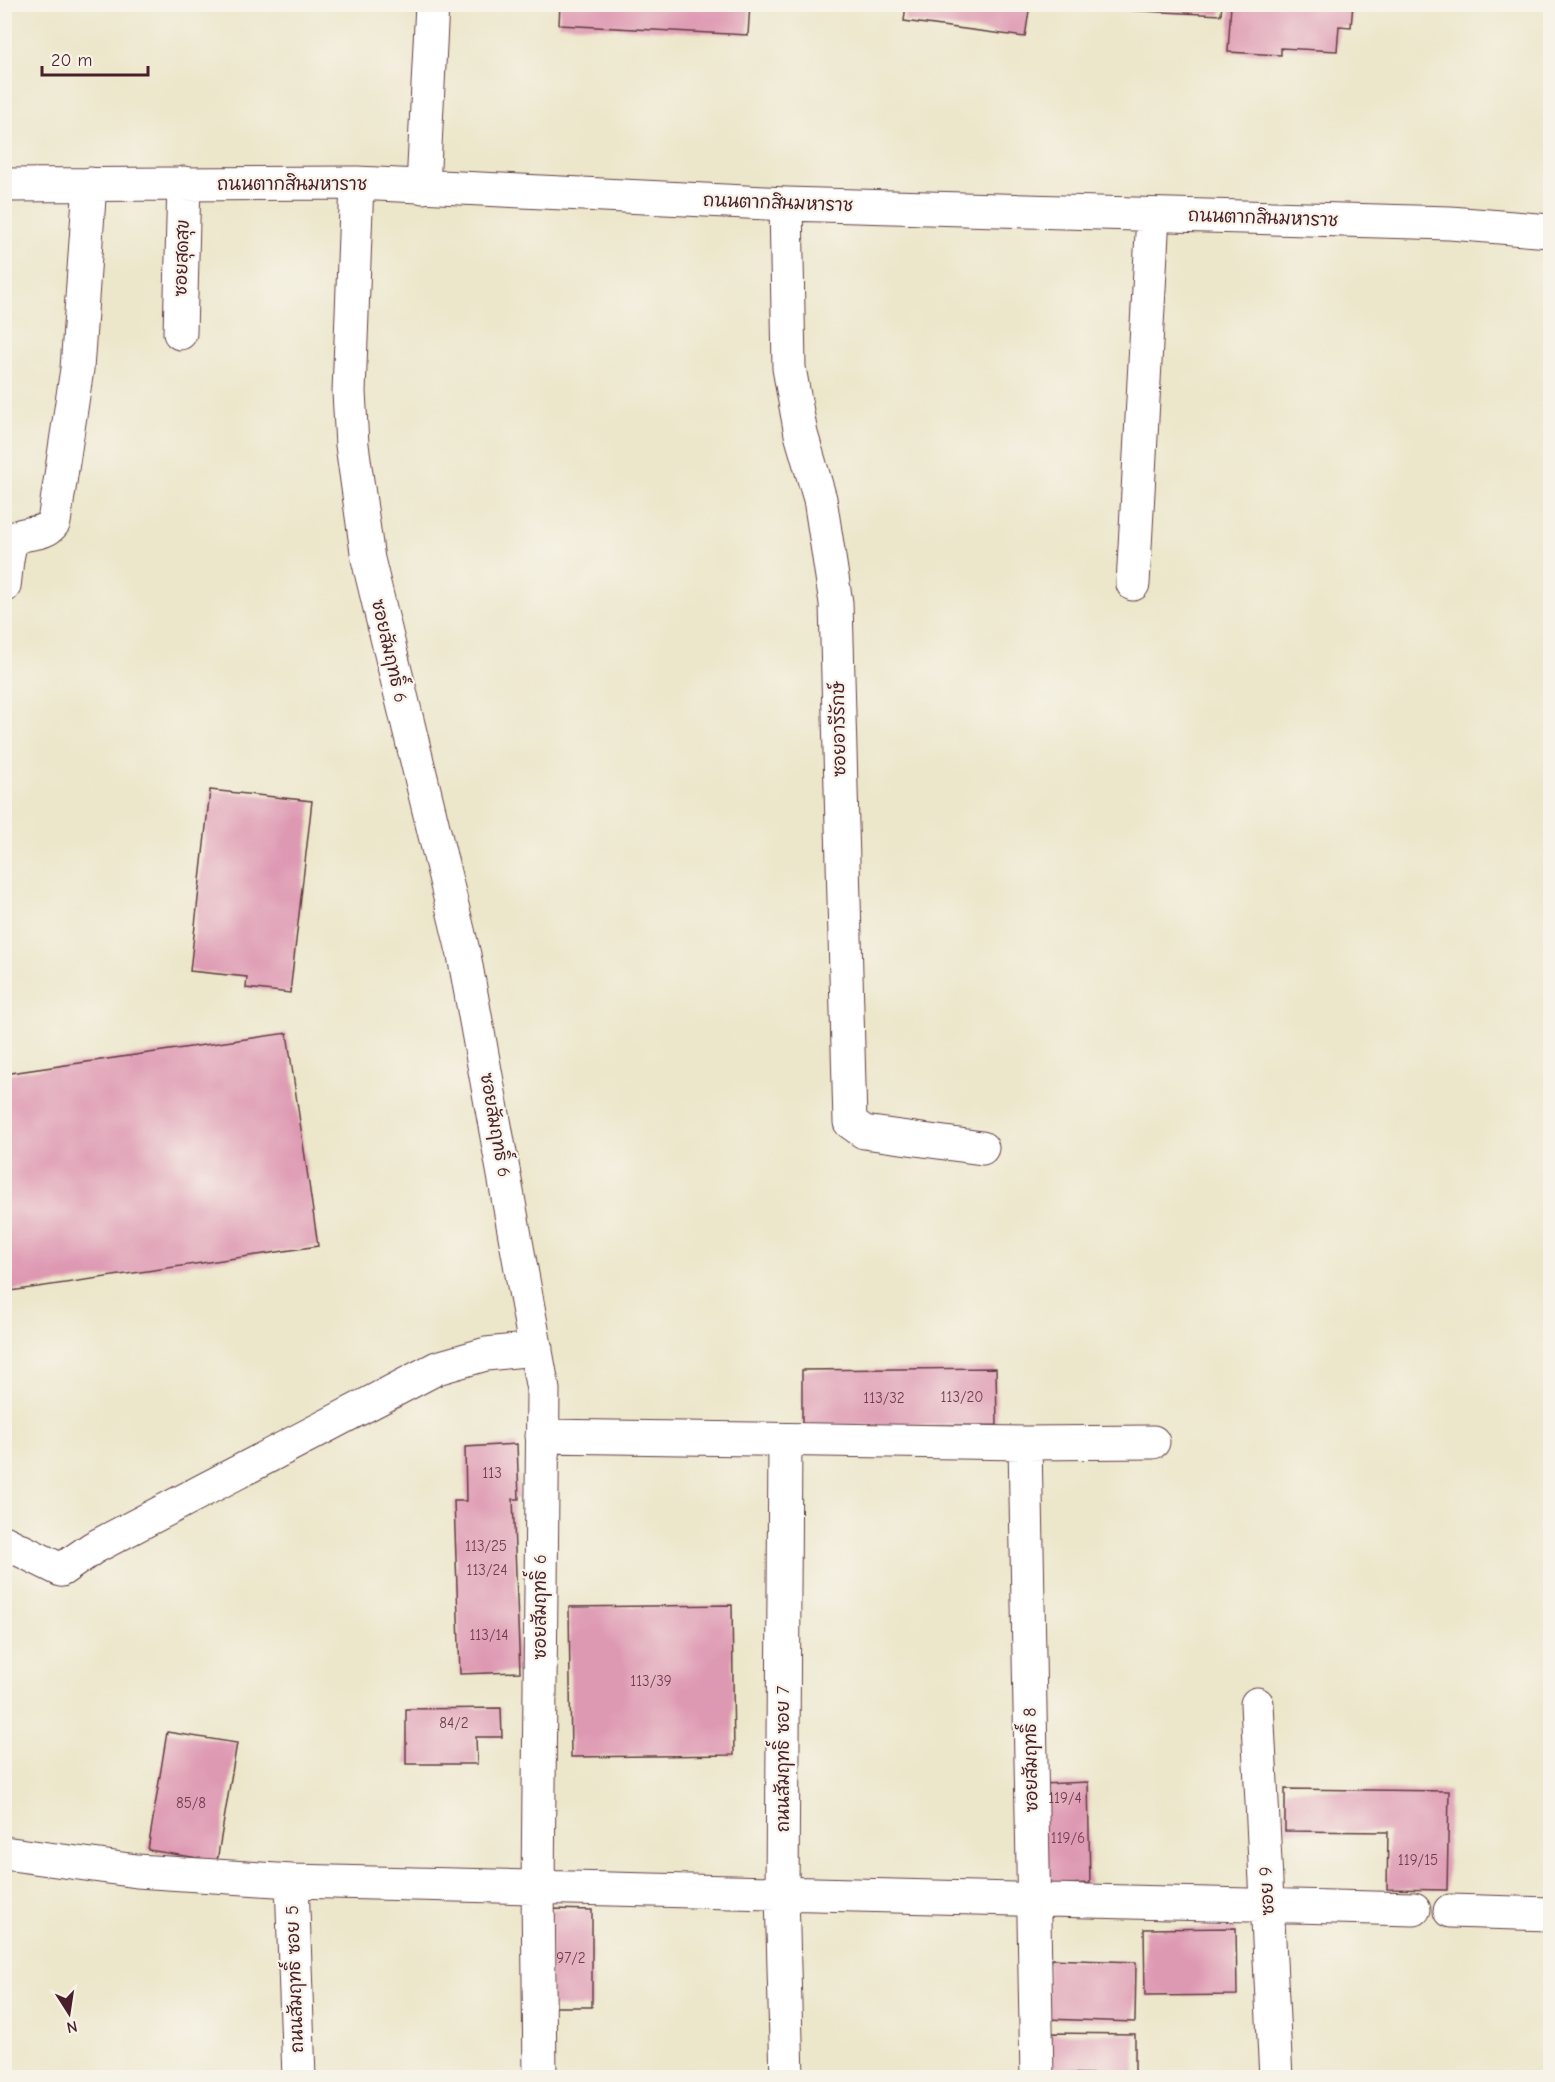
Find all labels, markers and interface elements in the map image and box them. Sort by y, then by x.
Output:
scale bar [42,39,148,77]
text: 20 m [51,50,92,71]
street label: ถนนตากสินมหาราช [217,173,367,195]
street label: ถนนตากสินมหาราช [703,189,853,216]
street label: ถนนตากสินมหาราช [1188,204,1338,231]
street label: ซอยสุดสุข [170,219,197,297]
street label: ซอยสัมฤทธิ์ 6 [366,596,418,705]
street label: ซอยอารีรักษ์ [825,680,850,777]
street label: ซอยสัมฤทธิ์ 6 [475,1070,522,1179]
house number: 113/20 [941,1388,984,1406]
house number: 113/32 [863,1389,905,1407]
house number: 113 [482,1464,502,1482]
house number: 113/25 [465,1537,507,1555]
street label: ซอยสัมฤทธิ์ 6 [522,1554,552,1660]
house number: 113/24 [466,1561,508,1579]
house number: 113/14 [469,1626,509,1644]
house number: 113/39 [630,1672,672,1690]
street label: ถนนสัมฤทธิ์ ซอย 7 [765,1685,795,1832]
street label: ซอยสัมฤทธิ์ 8 [1012,1707,1043,1813]
house number: 84/2 [439,1714,469,1732]
house number: 119/4 [1048,1789,1082,1807]
house number: 85/8 [176,1794,206,1812]
house number: 119/6 [1051,1829,1085,1847]
house number: 119/15 [1398,1851,1438,1869]
street label: ซอย 9 [1255,1866,1279,1916]
street label: ถนนสัมฤทธิ์ ซอย 5 [275,1905,309,2053]
house number: 97/2 [556,1949,586,1967]
north arrow [39,1983,99,2043]
text: N [65,2017,79,2037]

